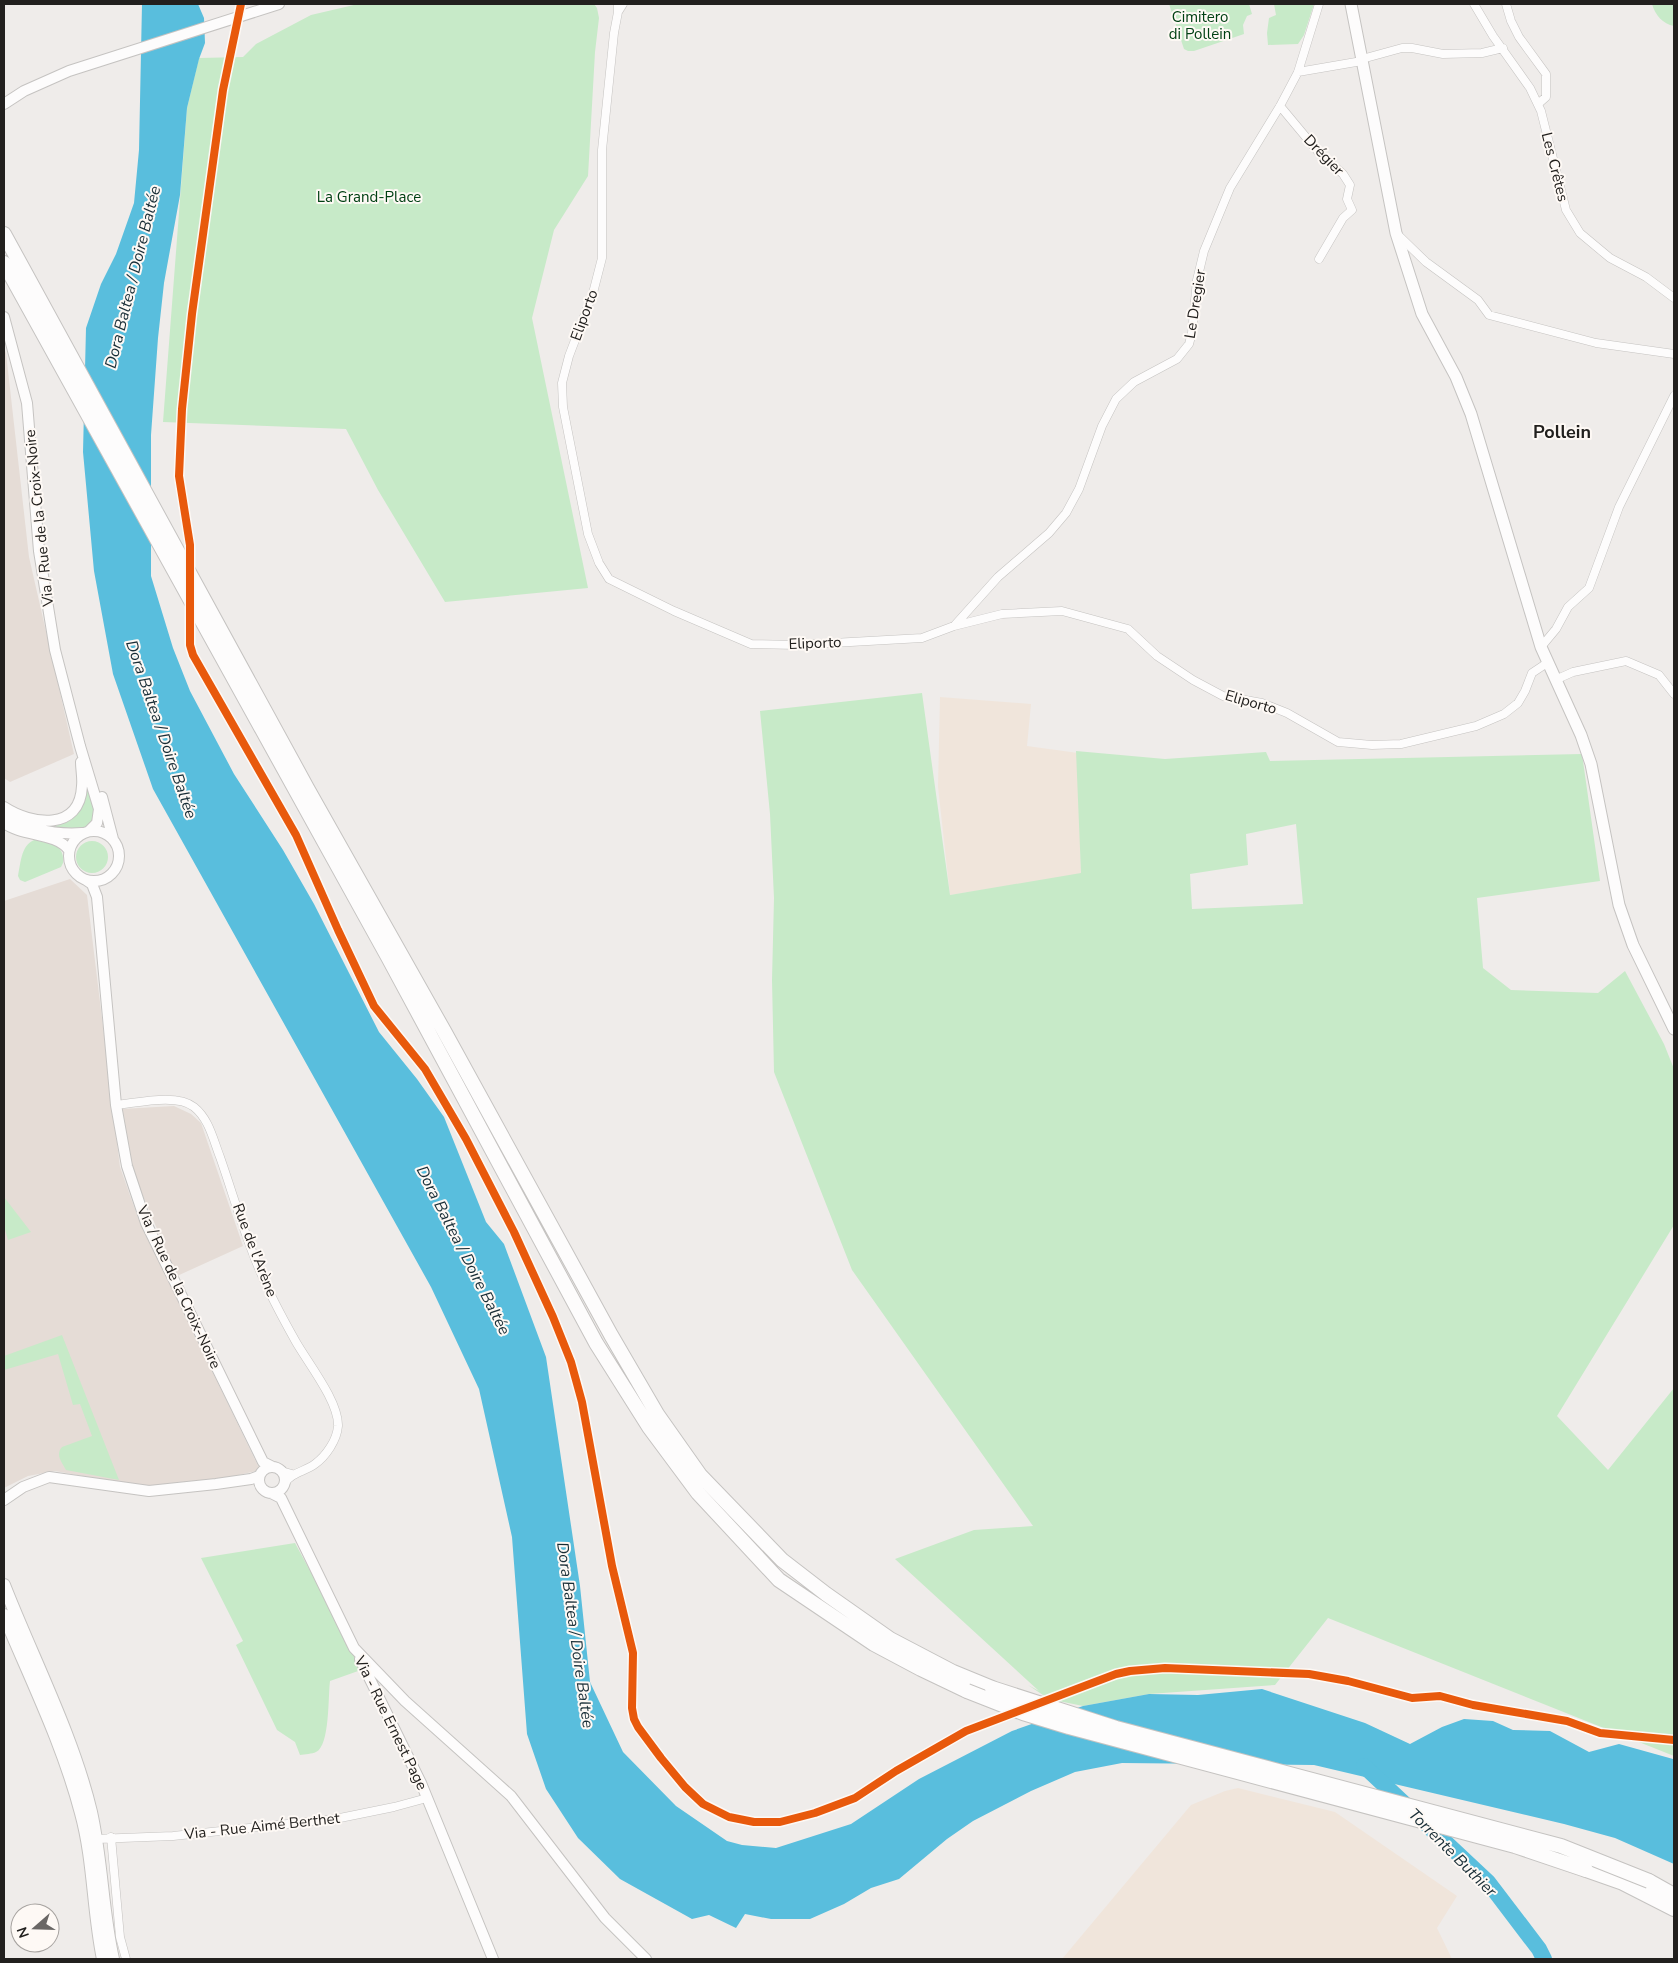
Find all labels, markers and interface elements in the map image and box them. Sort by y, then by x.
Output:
park label: Cimitero di Pollein [1169,7,1231,44]
street label: Drégier [1299,130,1349,180]
street label: Les Crêtes [1537,130,1573,204]
water label: Dora Baltea / Doire Baltée [100,183,166,371]
park label: La Grand-Place [317,187,421,207]
street label: Le Dregier [1180,267,1210,340]
street label: Eliporto [566,287,602,343]
district label: Pollein [1533,420,1591,444]
street label: Via / Rue de la Croix-Noire [20,428,58,609]
street label: Eliporto [788,632,842,654]
water label: Dora Baltea / Doire Baltée [120,637,202,822]
street label: Eliporto [1223,685,1279,719]
water label: Dora Baltea / Doire Baltée [411,1162,516,1339]
street label: Rue de l'Arène [228,1200,282,1300]
street label: Via / Rue de la Croix-Noire [132,1201,226,1372]
water label: Dora Baltea / Doire Baltée [551,1541,599,1730]
street label: Via - Rue Ernest Page [349,1652,432,1793]
water label: Torrente Buthier [1403,1804,1502,1903]
street label: Via - Rue Aimé Berthet [182,1808,341,1844]
north arrow [10,1903,60,1953]
text: N [13,1924,34,1940]

